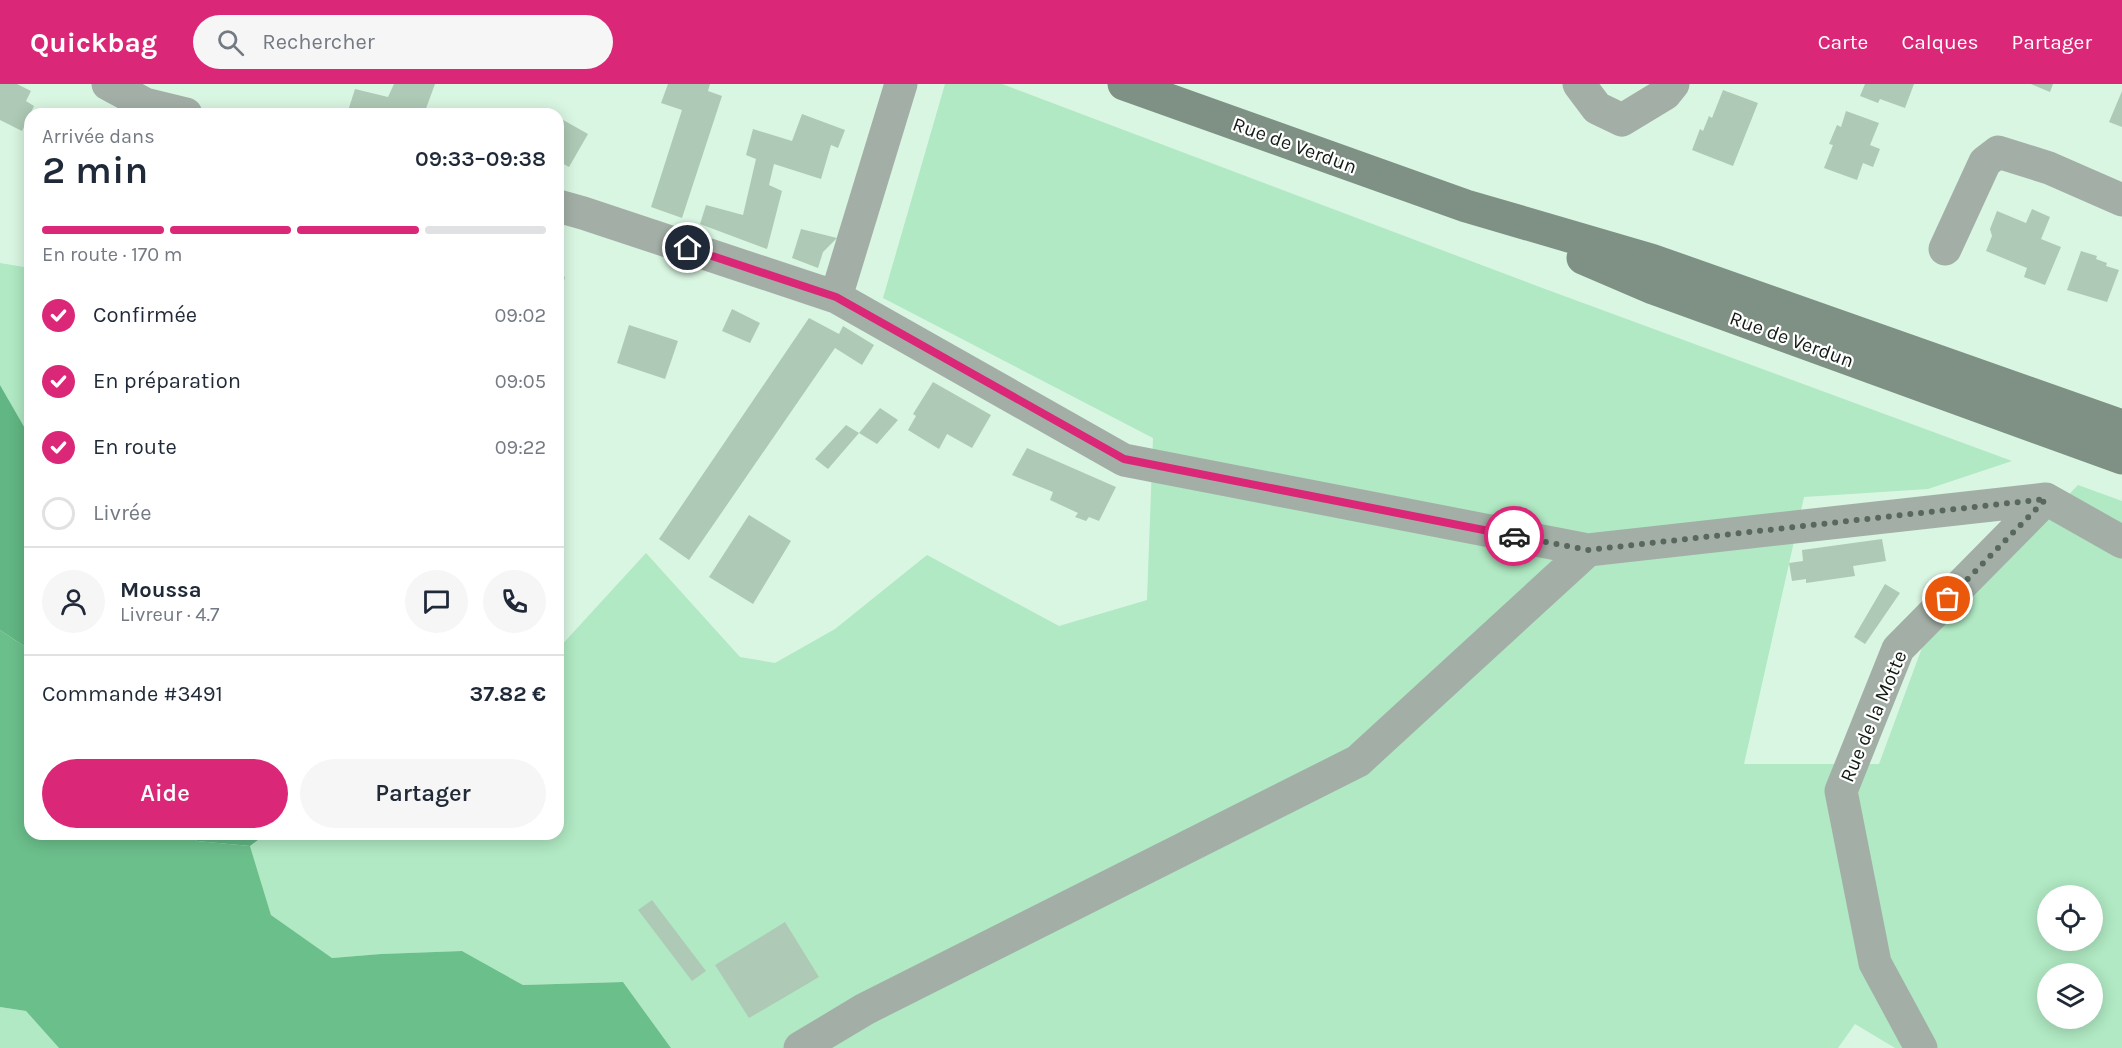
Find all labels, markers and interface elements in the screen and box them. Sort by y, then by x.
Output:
search box [193,15,613,69]
text: Quickbag [30,26,157,59]
icon: search [214,26,247,59]
text: Rechercher [262,29,375,55]
text: Carte [1818,30,1868,54]
text: Calques [1901,30,1979,54]
text: Partager [2012,30,2092,54]
street label: Rue de Verdun [1230,112,1360,179]
text: Arrivée dans [42,125,155,148]
text: 09:33–09:38 [415,146,546,172]
text: 2 min [42,147,148,193]
pin [662,222,713,273]
icon: home [671,231,704,264]
text: En route · 170 m [42,243,183,266]
icon: check [42,299,75,332]
text: Confirmée [93,302,197,328]
text: 09:02 [494,304,546,327]
street label: Rue de Verdun [1727,306,1857,373]
icon: check [42,365,75,398]
text: En préparation [93,368,241,394]
text: 09:05 [495,370,546,393]
icon: check [42,431,75,464]
text: En route [93,434,177,460]
text: 09:22 [495,436,546,459]
text: Livrée [93,500,151,526]
courier [1484,506,1544,566]
icon: car [1498,520,1531,553]
button: person [42,570,105,633]
button: chat [405,570,468,633]
button: phone [483,570,546,633]
pin [1922,573,1973,624]
text: Moussa [120,577,202,603]
icon: bag [1931,582,1964,615]
text: Livreur · 4.7 [120,603,219,626]
street label: Rue de la Motte [1835,647,1912,785]
text: Commande #3491 [42,681,223,707]
text: 37.82 € [470,681,546,707]
button: Aide [42,759,288,828]
button: Partager [300,759,546,828]
map controls [2037,885,2103,1029]
button: locate [2037,885,2103,951]
button: layers [2037,963,2103,1029]

